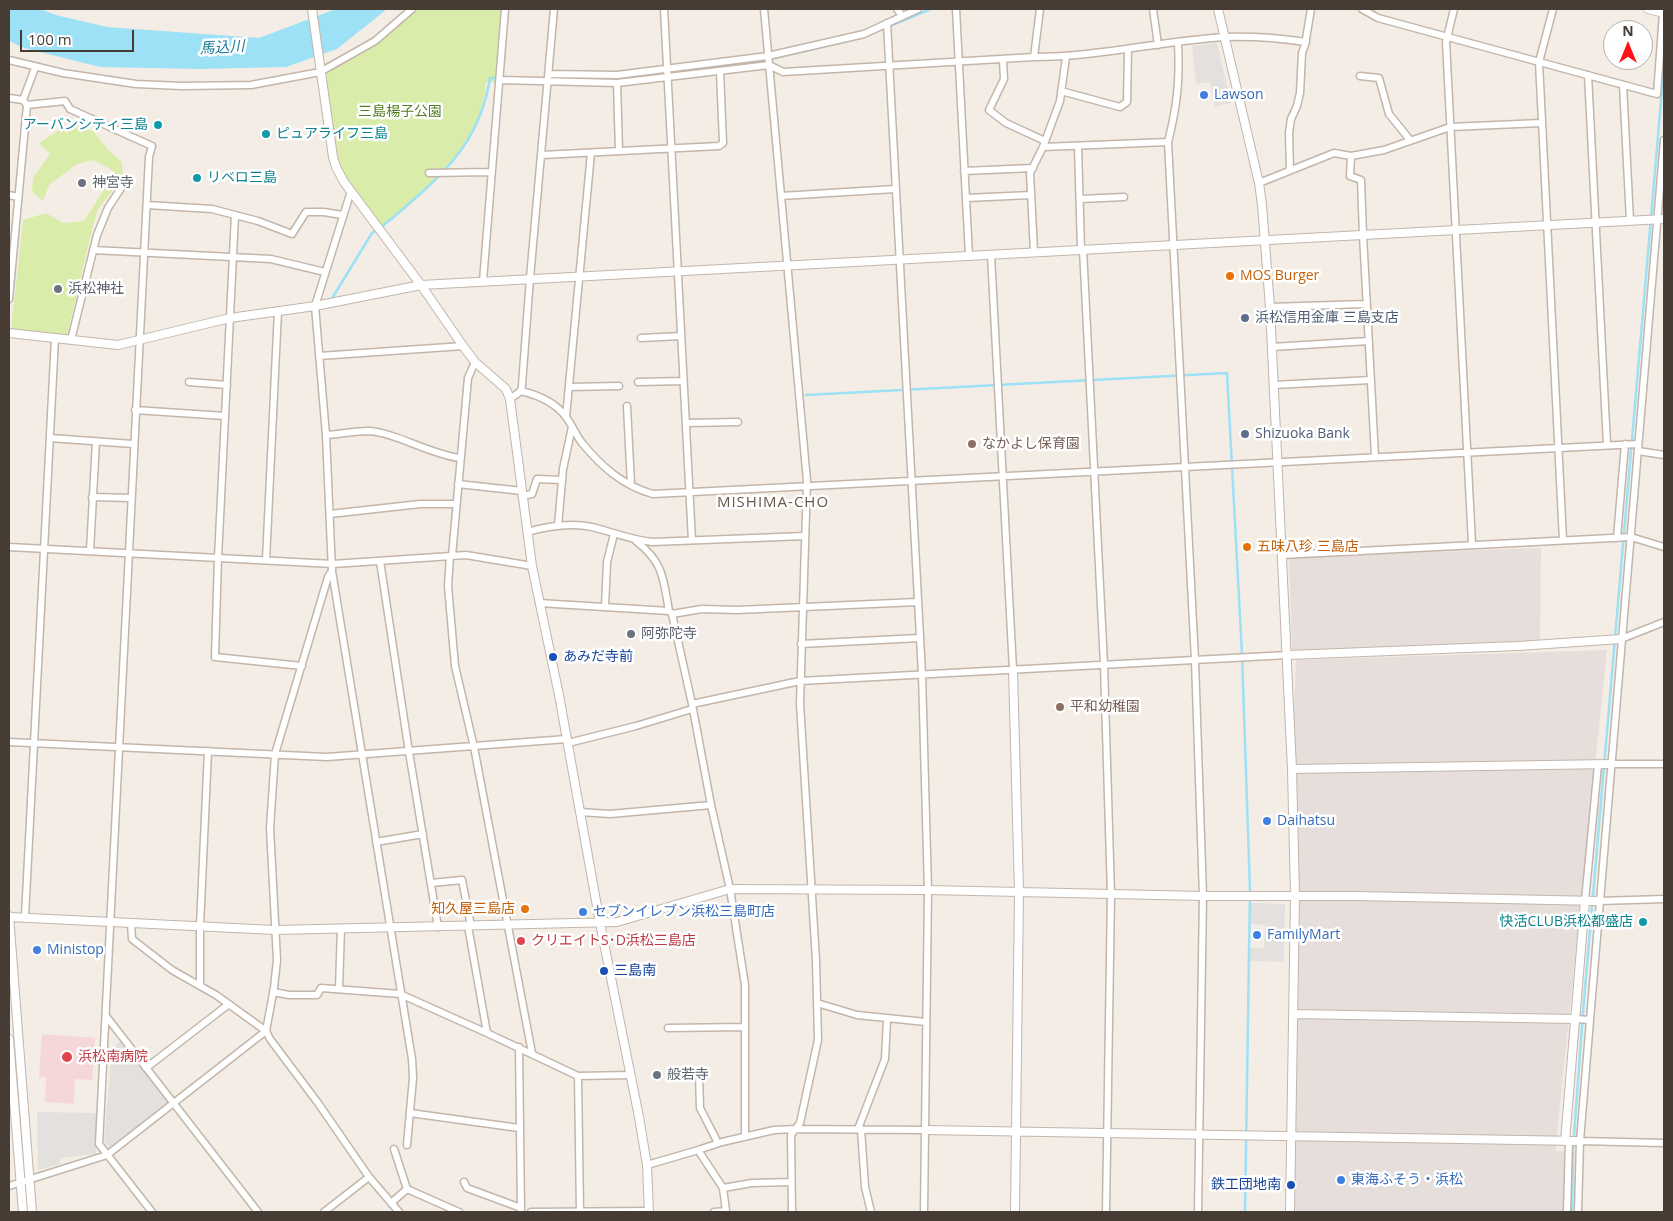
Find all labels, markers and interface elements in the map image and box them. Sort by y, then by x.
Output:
scale bar [22,20,136,52]
north arrow [1603,20,1653,70]
text: N [1622,21,1634,40]
text: 100 m [28,29,72,49]
water label: 馬込川 [199,38,245,58]
place label: Lawson [1214,87,1264,103]
marker: Lawson [1198,89,1210,101]
park label: 三島楊子公園 [358,104,442,120]
place label: アーバンシティ三島 [23,117,148,133]
marker: アーバンシティ三島 [152,119,164,131]
place label: ピュアライフ三島 [276,126,388,142]
marker: ピュアライフ三島 [260,128,272,140]
place label: リベロ三島 [207,170,277,186]
marker: リベロ三島 [191,172,203,184]
place label: 神宮寺 [92,175,134,191]
marker: 神宮寺 [76,177,88,189]
place label: MOS Burger [1240,268,1319,284]
marker: MOS Burger [1224,270,1236,282]
place label: 浜松神社 [68,281,124,297]
marker: 浜松神社 [52,283,64,295]
place label: 浜松信用金庫 三島支店 [1255,310,1399,326]
marker: 浜松信用金庫 三島支店 [1239,312,1251,324]
place label: Shizuoka Bank [1255,426,1350,442]
marker: Shizuoka Bank [1239,428,1251,440]
place label: なかよし保育園 [982,436,1080,452]
marker: なかよし保育園 [966,438,978,450]
district label: MISHIMA-CHO [716,494,830,512]
place label: 五味八珍 三島店 [1257,539,1359,555]
marker: 五味八珍 三島店 [1241,541,1253,553]
place label: 阿弥陀寺 [641,626,697,642]
marker: 阿弥陀寺 [625,628,637,640]
place label: あみだ寺前 [563,649,633,665]
marker: あみだ寺前 [547,651,559,663]
place label: 平和幼稚園 [1070,699,1140,715]
marker: 平和幼稚園 [1054,701,1066,713]
place label: Daihatsu [1277,813,1335,829]
marker: Daihatsu [1261,815,1273,827]
place label: 知久屋三島店 [431,901,515,917]
marker: 知久屋三島店 [519,903,531,915]
place label: セブンイレブン浜松三島町店 [593,904,775,920]
marker: セブンイレブン浜松三島町店 [577,906,589,918]
place label: 快活CLUB浜松都盛店 [1500,914,1633,930]
marker: 快活CLUB浜松都盛店 [1637,916,1649,928]
place label: FamilyMart [1267,927,1340,943]
marker: FamilyMart [1251,929,1263,941]
place label: クリエイトS･D浜松三島店 [531,933,696,949]
marker: クリエイトS･D浜松三島店 [515,935,527,947]
place label: Ministop [47,942,104,958]
marker: Ministop [31,944,43,956]
place label: 三島南 [614,963,656,979]
marker: 三島南 [598,965,610,977]
place label: 浜松南病院 [78,1049,148,1065]
marker: 浜松南病院 [60,1050,74,1064]
place label: 般若寺 [667,1067,709,1083]
marker: 般若寺 [651,1069,663,1081]
place label: 東海ふそう・浜松 [1351,1172,1463,1188]
marker: 東海ふそう・浜松 [1335,1174,1347,1186]
place label: 鉄工団地南 [1211,1177,1281,1193]
marker: 鉄工団地南 [1285,1179,1297,1191]

